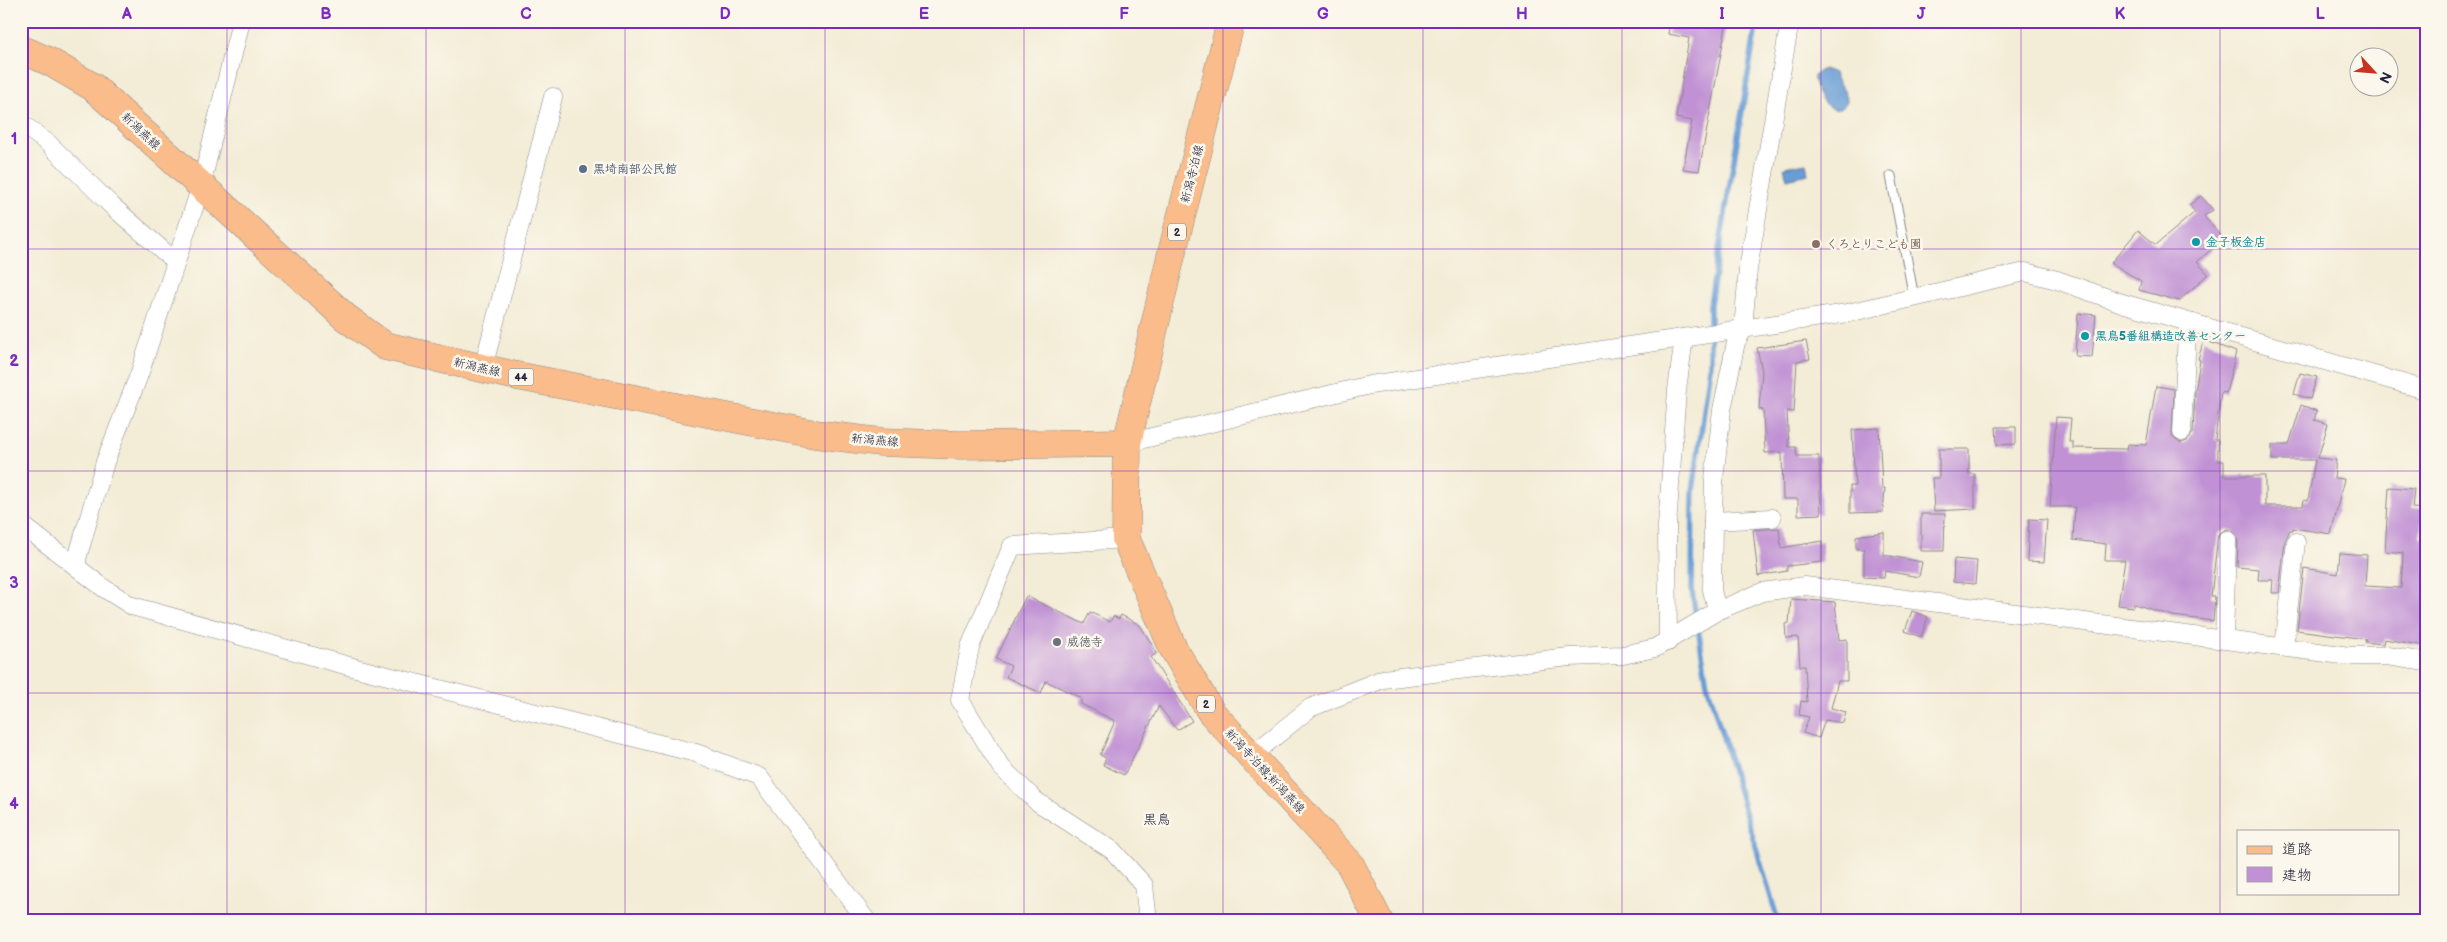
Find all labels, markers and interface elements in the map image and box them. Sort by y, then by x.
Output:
text: A [121,5,132,24]
text: B [320,5,332,24]
text: C [520,5,532,24]
text: D [719,5,731,24]
text: E [919,5,929,24]
text: F [1119,5,1129,24]
text: G [1317,5,1329,24]
text: H [1516,5,1528,24]
text: I [1719,5,1725,24]
text: J [1917,5,1926,24]
text: K [2115,5,2126,24]
text: L [2315,5,2325,24]
north arrow [2350,48,2400,98]
text: N [2375,69,2395,86]
street label: 新潟燕線 [118,110,163,153]
text: 1 [11,130,17,149]
street label: 新潟寺泊線 [1178,143,1207,205]
place label: 黒埼南部公民館 [593,162,677,177]
marker: 黒埼南部公民館 [577,163,589,175]
road number: 2 [1168,223,1186,240]
place label: 金子板金店 [2206,235,2266,250]
marker: 金子板金店 [2190,236,2202,248]
place label: くろとりこども園 [1826,237,1922,252]
marker: くろとりこども園 [1810,238,1822,250]
place label: 黒鳥5番組構造改善センター [2095,329,2246,344]
marker: 黒鳥5番組構造改善センター [2079,330,2091,342]
text: 2 [9,352,19,371]
street label: 新潟燕線 [452,355,502,380]
road number: 44 [508,368,534,386]
street label: 新潟燕線 [850,431,900,450]
text: 3 [9,574,19,593]
place label: 威徳寺 [1067,635,1103,650]
marker: 威徳寺 [1051,636,1063,648]
road number: 2 [1197,696,1215,712]
street label: 新潟寺泊線;新潟燕線 [1221,726,1308,817]
text: 4 [9,795,19,814]
district label: 黒鳥 [1143,811,1171,828]
legend [2237,830,2400,894]
text: 道路 [2282,840,2312,859]
text: 建物 [2282,866,2312,885]

